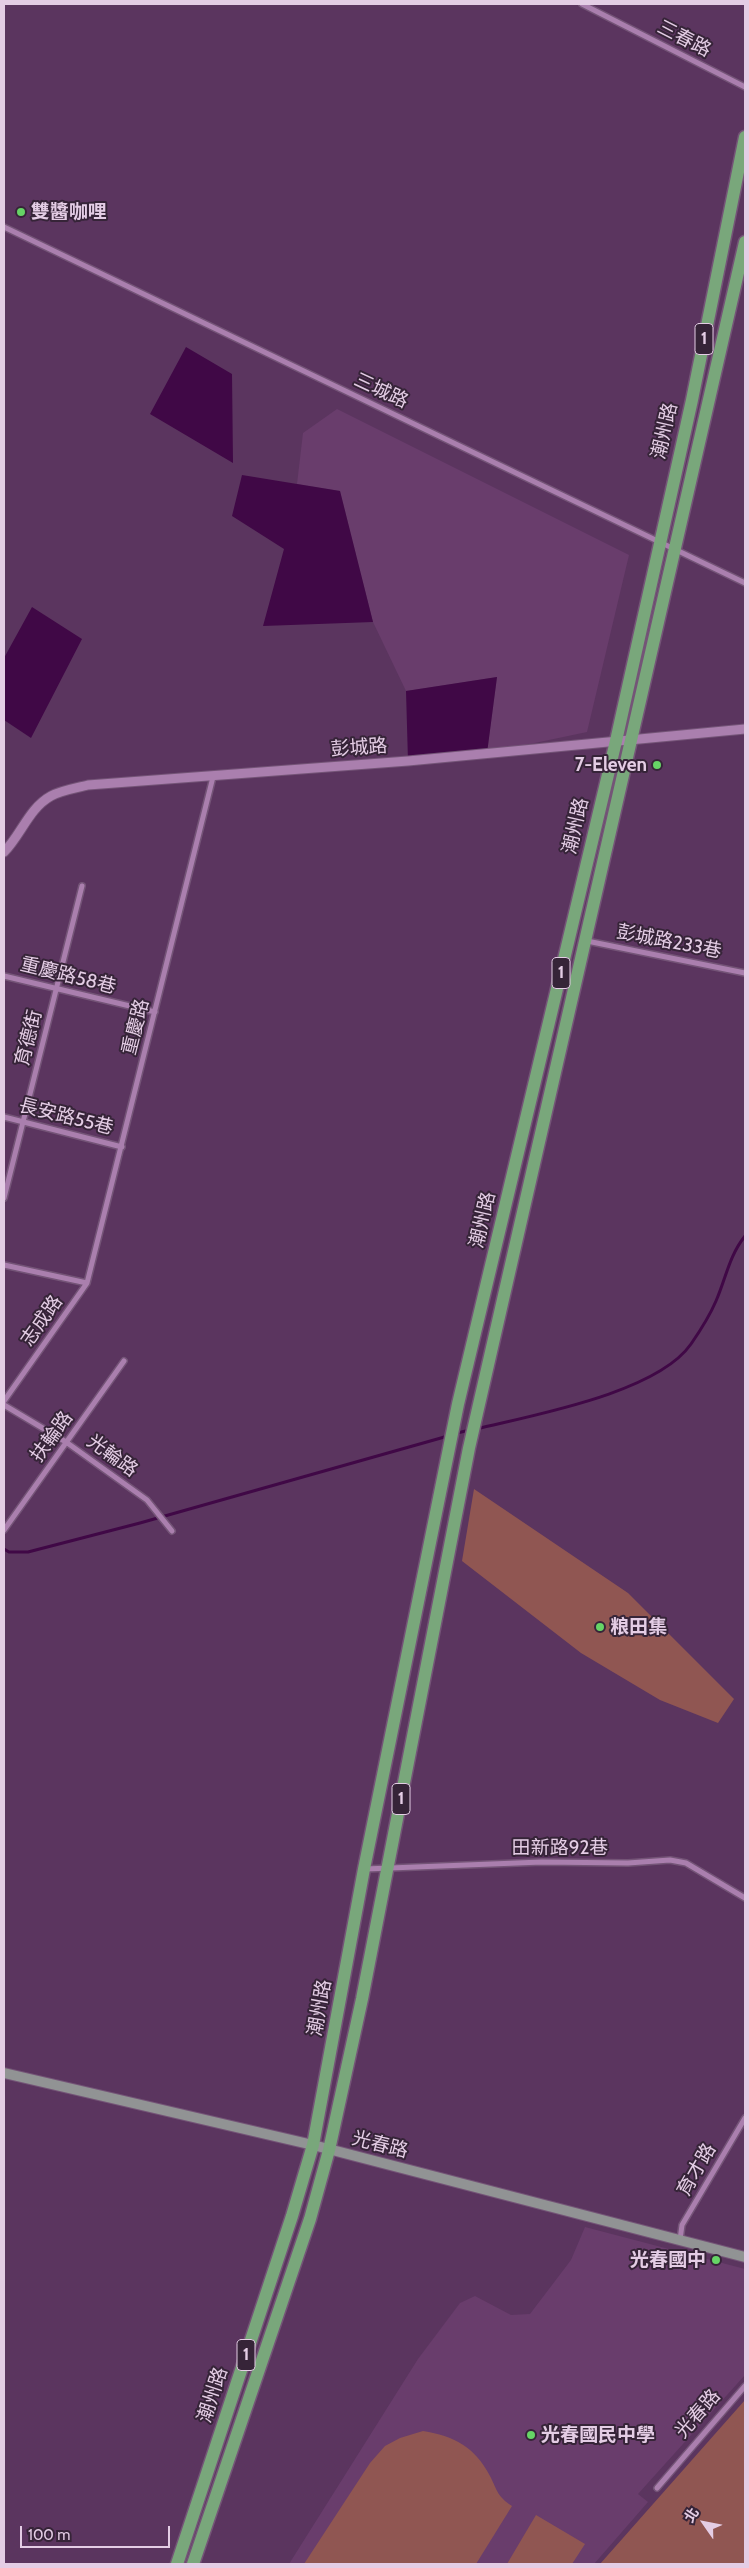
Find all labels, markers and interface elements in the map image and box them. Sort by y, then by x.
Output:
street label: 三春路 [653,16,715,62]
place label: 雙醬咖哩 [31,201,107,223]
marker: 雙醬咖哩 [15,206,27,218]
road number: 1 [695,324,713,354]
street label: 三城路 [350,369,412,413]
street label: 潮州路 [647,401,683,461]
street label: 彭城路 [330,735,388,761]
place label: 7-Eleven [575,754,647,776]
marker: 7-Eleven [651,759,663,771]
street label: 潮州路 [558,796,594,856]
street label: 彭城路233巷 [615,921,723,963]
street label: 重慶路58巷 [18,953,118,999]
road number: 1 [552,958,570,988]
street label: 重慶路 [118,997,154,1057]
street label: 育德街 [11,1008,47,1068]
street label: 長安路55巷 [16,1094,116,1140]
street label: 潮州路 [465,1190,501,1250]
street label: 志成路 [16,1291,68,1351]
street label: 扶輪路 [26,1407,78,1467]
street label: 光輪路 [82,1430,142,1482]
place label: 粮田集 [610,1616,667,1638]
marker: 粮田集 [594,1621,606,1633]
road number: 1 [392,1784,410,1815]
street label: 田新路92巷 [512,1837,608,1859]
street label: 潮州路 [304,1978,336,2038]
street label: 光春路 [350,2127,410,2163]
street label: 育才路 [673,2140,721,2200]
place label: 光春國中 [630,2249,706,2271]
marker: 光春國中 [710,2254,722,2266]
road number: 1 [237,2340,255,2370]
street label: 潮州路 [193,2364,233,2426]
street label: 光春路 [671,2385,725,2443]
place label: 光春國民中學 [541,2424,655,2446]
marker: 光春國民中學 [525,2429,537,2441]
north arrow [679,2498,729,2548]
text: 北 [680,2504,703,2526]
scale bar [22,2516,172,2548]
text: 100 m [28,2526,70,2544]

